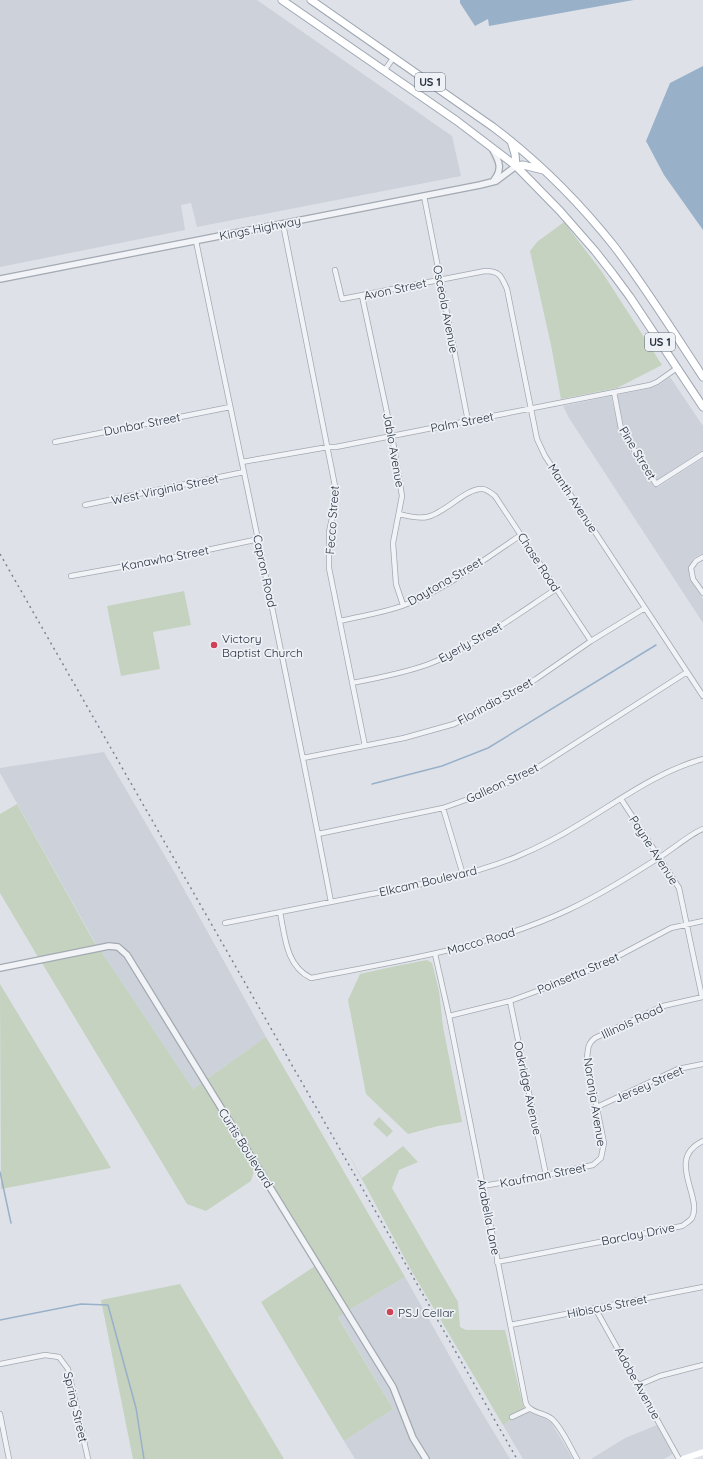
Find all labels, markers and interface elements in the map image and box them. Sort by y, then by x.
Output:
road number: US 1 [415,73,445,91]
street label: Kings Highway [218,213,302,243]
street label: Osceola Avenue [430,264,462,355]
street label: Avon Street [362,275,428,303]
road number: US 1 [645,333,675,351]
street label: Dunbar Street [102,409,182,439]
street label: Palm Street [429,409,495,435]
street label: Jablo Avenue [380,411,408,489]
street label: Pine Street [616,424,660,482]
street label: Manth Avenue [545,461,601,536]
street label: West Virginia Street [110,470,220,508]
street label: Fecco Street [322,485,342,555]
street label: Chase Road [514,530,564,594]
street label: Capron Road [250,533,280,609]
street label: Kanawha Street [120,542,210,574]
street label: Daytona Street [405,553,485,609]
street label: Eyerly Street [436,618,504,666]
place label: Victory Baptist Church [222,631,303,660]
marker: Victory Baptist Church [209,640,219,650]
street label: Florindia Street [455,674,535,728]
street label: Galleon Street [463,760,541,806]
street label: Payne Avenue [626,813,682,887]
street label: Elkcam Boulevard [378,862,478,900]
street label: Macco Road [445,924,517,958]
street label: Poinsetta Street [535,949,621,997]
street label: Illinois Road [599,1000,665,1042]
street label: Oakridge Avenue [511,1040,545,1137]
street label: Naranja Avenue [581,1057,609,1148]
street label: Jersey Street [612,1062,686,1106]
street label: Curtis Boulevard [215,1105,277,1191]
street label: Kaufman Street [499,1159,587,1191]
street label: Arabella Lane [474,1178,504,1256]
street label: Barclay Drive [600,1219,676,1248]
street label: Hibiscus Street [566,1291,648,1321]
place label: PSJ Cellar [398,1305,454,1320]
marker: PSJ Cellar [385,1307,395,1317]
street label: Adobe Avenue [612,1344,664,1422]
street label: Spring Street [61,1370,91,1444]

